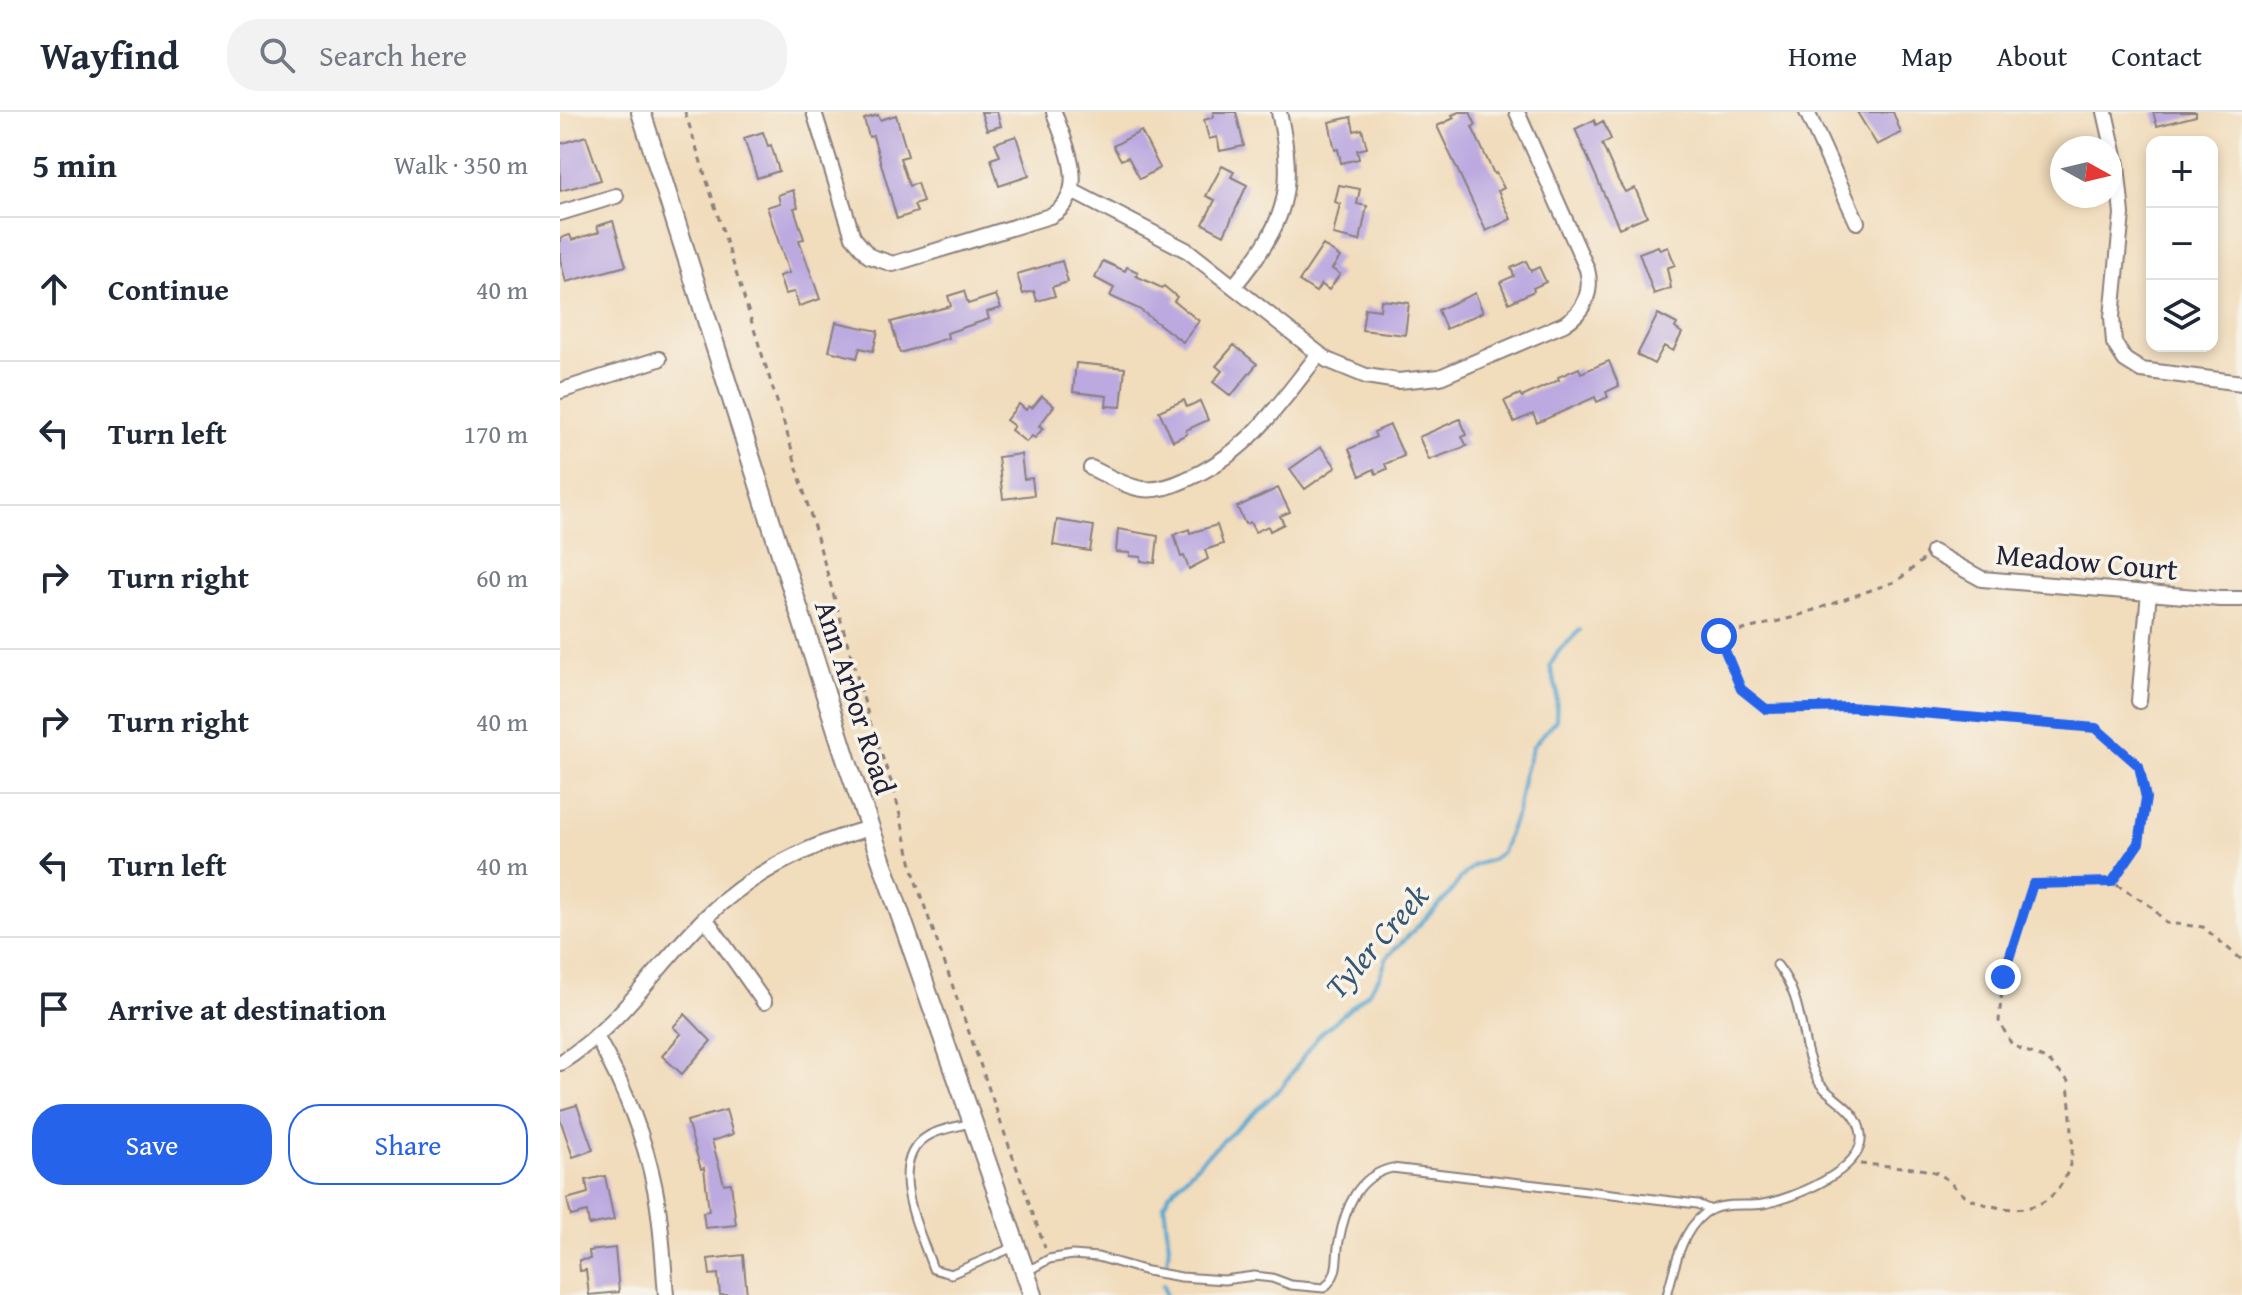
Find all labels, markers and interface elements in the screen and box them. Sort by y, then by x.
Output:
search box [227,19,787,91]
text: Wayfind [40,27,179,83]
icon: search [255,33,299,77]
text: Search here [319,33,467,77]
text: Home [1788,35,1857,76]
text: Map [1901,35,1953,76]
text: About [1997,35,2067,76]
text: Contact [2111,35,2202,76]
north arrow [2050,136,2122,208]
map controls [2146,136,2218,352]
button: + [2146,136,2218,208]
text: 5 min [32,140,117,189]
text: Walk · 350 m [394,145,528,184]
button: − [2146,208,2218,280]
icon: ahead [32,267,76,311]
text: Continue [108,267,229,311]
text: 40 m [476,270,528,309]
button: layers [2146,280,2218,352]
icon: left [32,411,76,455]
text: Turn left [108,411,227,455]
text: 170 m [463,414,528,453]
street label: Meadow Court [1994,531,2180,591]
icon: right [32,555,76,599]
text: Turn right [108,555,249,599]
text: 60 m [476,558,528,597]
street label: Ann Arbor Road [804,594,908,800]
route start [1701,618,1737,654]
icon: right [32,699,76,743]
text: Turn right [108,699,249,743]
text: 40 m [476,702,528,741]
icon: left [32,843,76,887]
text: Turn left [108,843,227,887]
text: 40 m [476,846,528,885]
water label: Tyler Creek [1313,873,1439,1009]
route end [1985,959,2021,995]
icon: arrive [32,987,76,1031]
text: Arrive at destination [108,987,386,1031]
button: Save [32,1104,272,1185]
button: Share [288,1104,528,1185]

